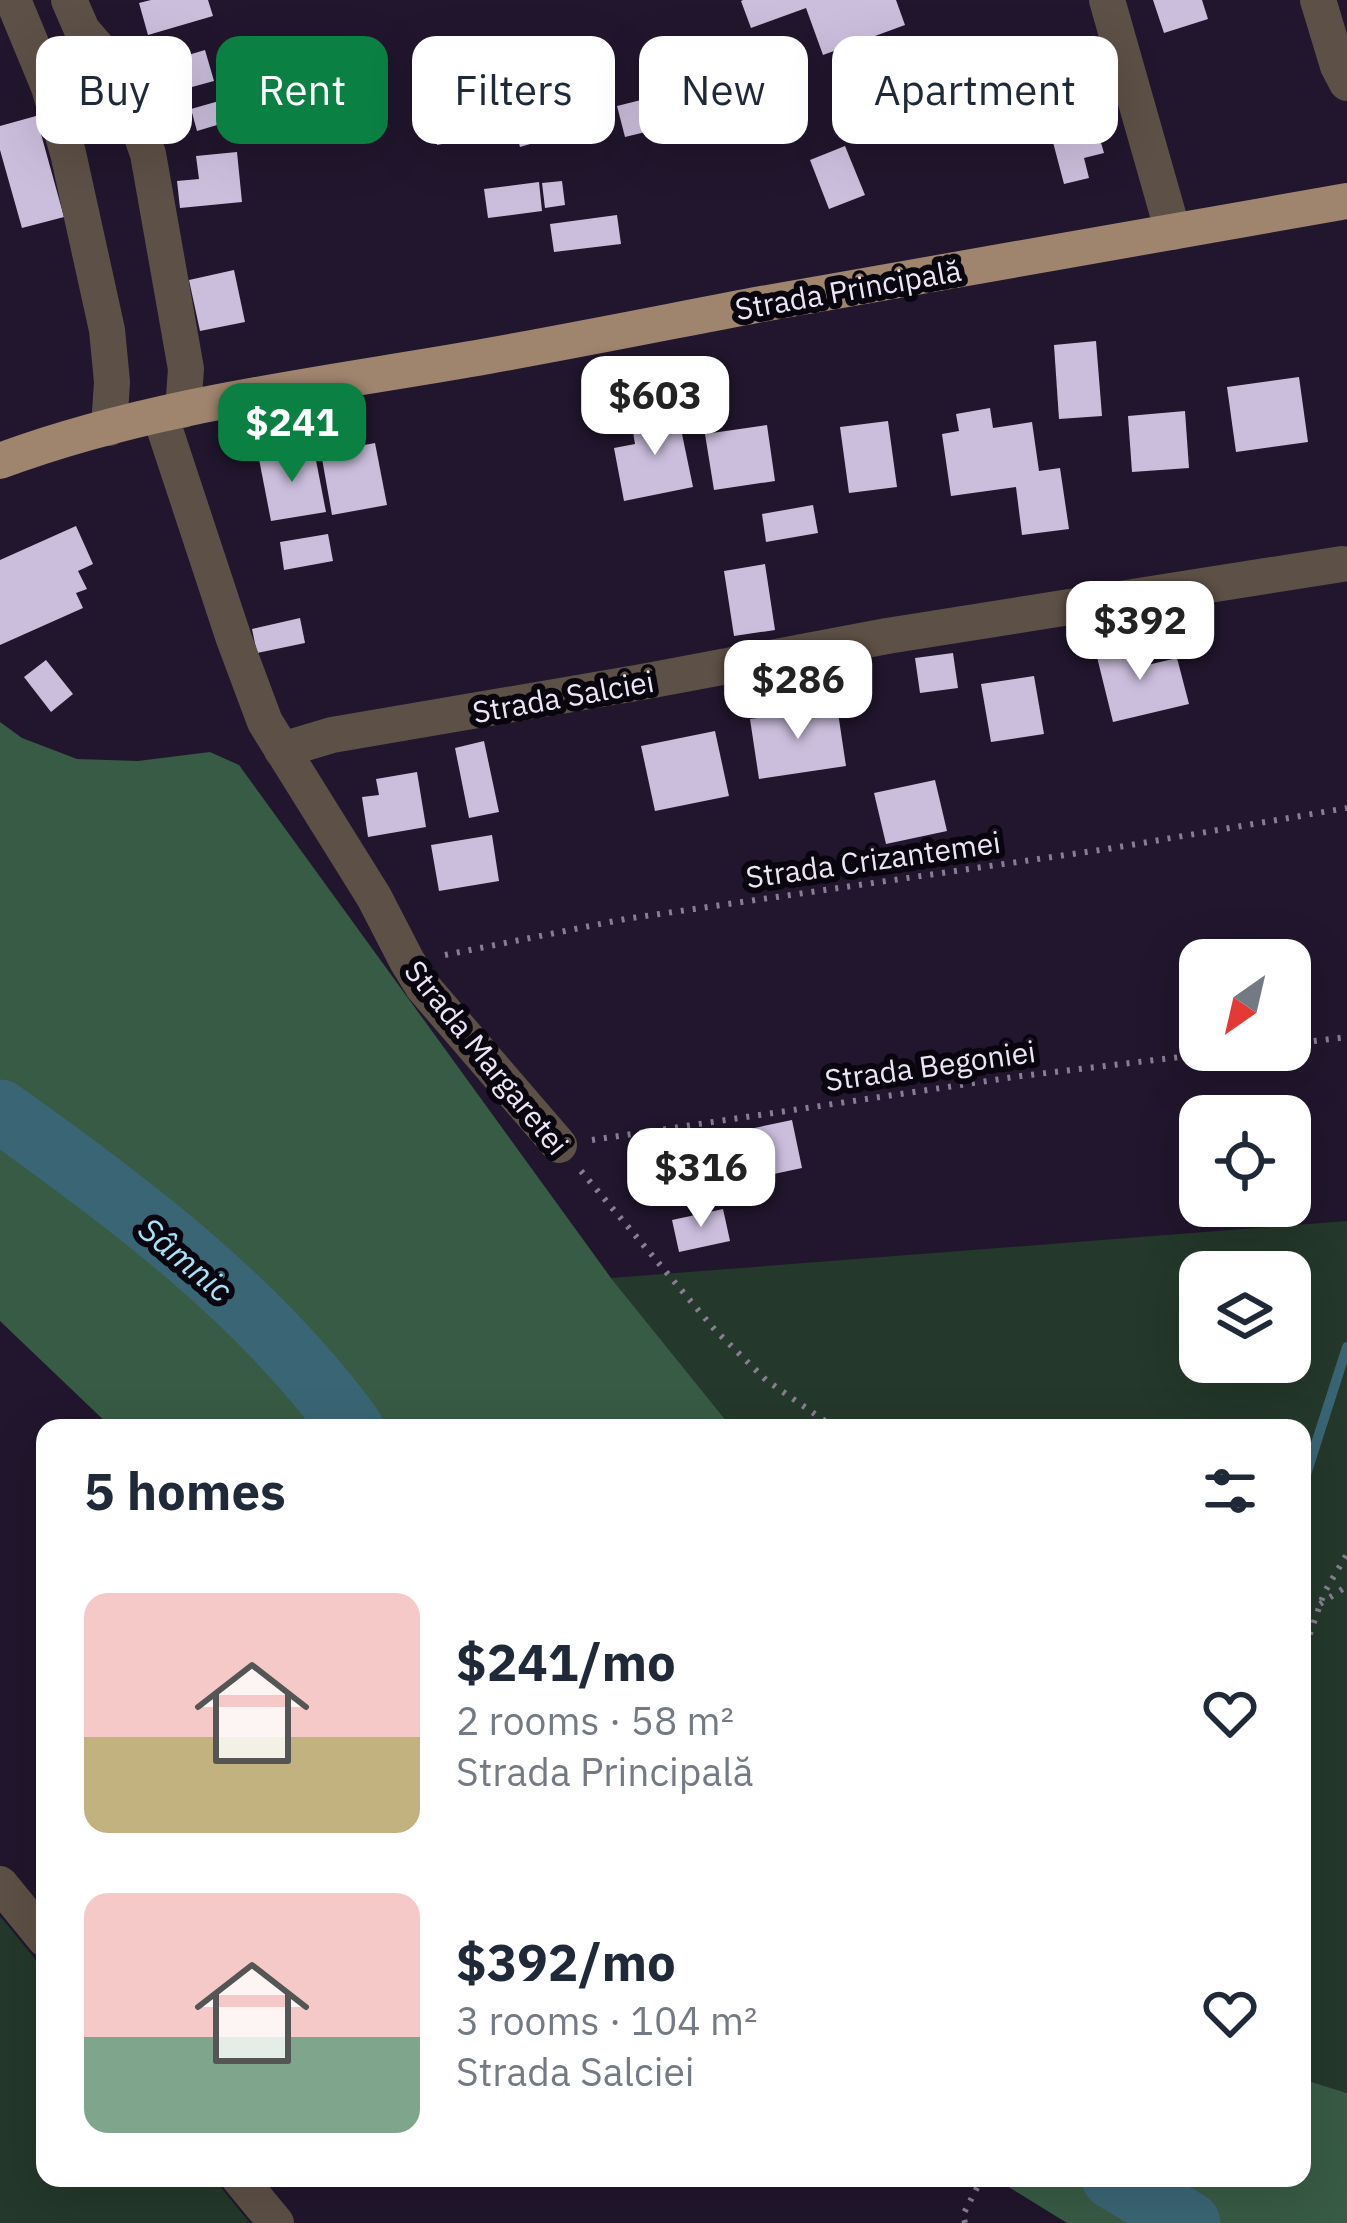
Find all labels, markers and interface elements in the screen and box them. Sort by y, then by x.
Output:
chip: Buy [36,36,192,144]
chip: Rent [216,36,388,144]
chip: Filters [412,36,615,144]
chip: New [639,36,808,144]
chip: Apartment [832,36,1118,144]
street label: Strada Principală [732,250,964,328]
pin: $603 [584,356,726,458]
text: $603 [608,369,702,420]
pin: $241 [221,383,363,485]
text: $241 [245,396,339,447]
pin: $392 [1069,581,1211,683]
text: $392 [1093,594,1187,645]
pin: $286 [727,640,869,742]
text: $286 [751,653,845,704]
street label: Strada Salciei [469,661,657,731]
street label: Strada Crizantemei [743,822,1003,896]
north arrow [1179,939,1311,1071]
map controls [1179,939,1311,1383]
street label: Strada Margaretei [396,952,578,1162]
street label: Strada Begoniei [822,1031,1038,1099]
button: locate [1179,1095,1311,1227]
pin: $316 [630,1128,772,1230]
text: $316 [654,1141,748,1192]
water label: Sâmnic [130,1207,242,1311]
button: layers [1179,1251,1311,1383]
text: 5 homes [84,1458,286,1524]
icon: filters [1197,1458,1263,1524]
text: $241/mo [456,1629,676,1695]
icon: home [180,1641,324,1785]
icon: heart [1197,1680,1263,1746]
text: 2 rooms · 58 m² [456,1695,734,1746]
text: Strada Principală [456,1746,754,1797]
text: $392/mo [456,1929,676,1995]
icon: home [180,1941,324,2085]
icon: heart [1197,1980,1263,2046]
text: 3 rooms · 104 m² [456,1995,758,2046]
text: Strada Salciei [456,2046,695,2097]

